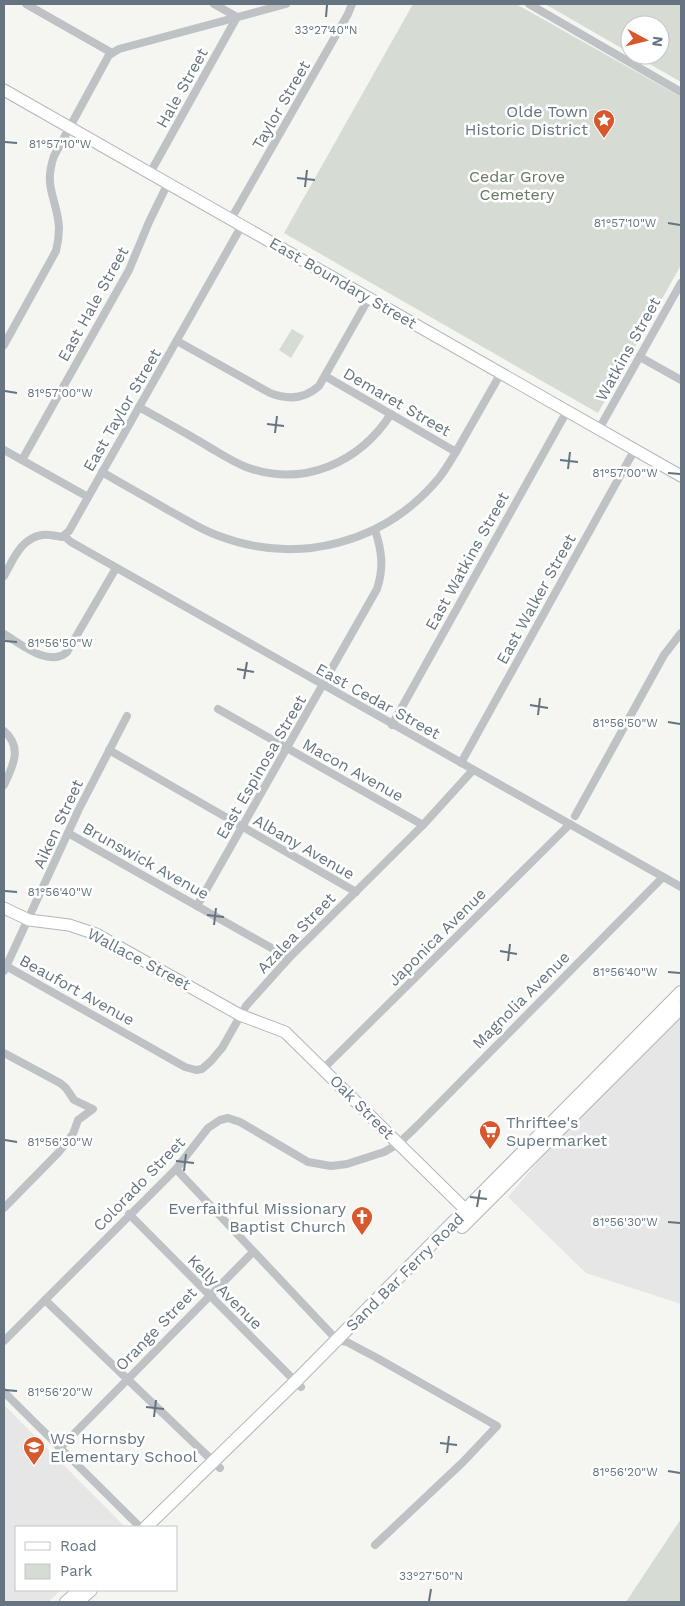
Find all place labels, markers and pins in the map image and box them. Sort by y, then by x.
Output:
place label: Olde Town Historic District [465,102,588,139]
place icon: Olde Town Historic District [592,108,616,139]
place label: Thriftee's Supermarket [506,1113,607,1150]
supermarket icon: Thriftee's Supermarket [478,1119,502,1150]
place label: Everfaithful Missionary Baptist Church [168,1199,347,1236]
church icon: Everfaithful Missionary Baptist Church [350,1205,374,1236]
place label: WS Hornsby Elementary School [50,1429,198,1466]
school or university icon: WS Hornsby Elementary School [22,1435,46,1466]

